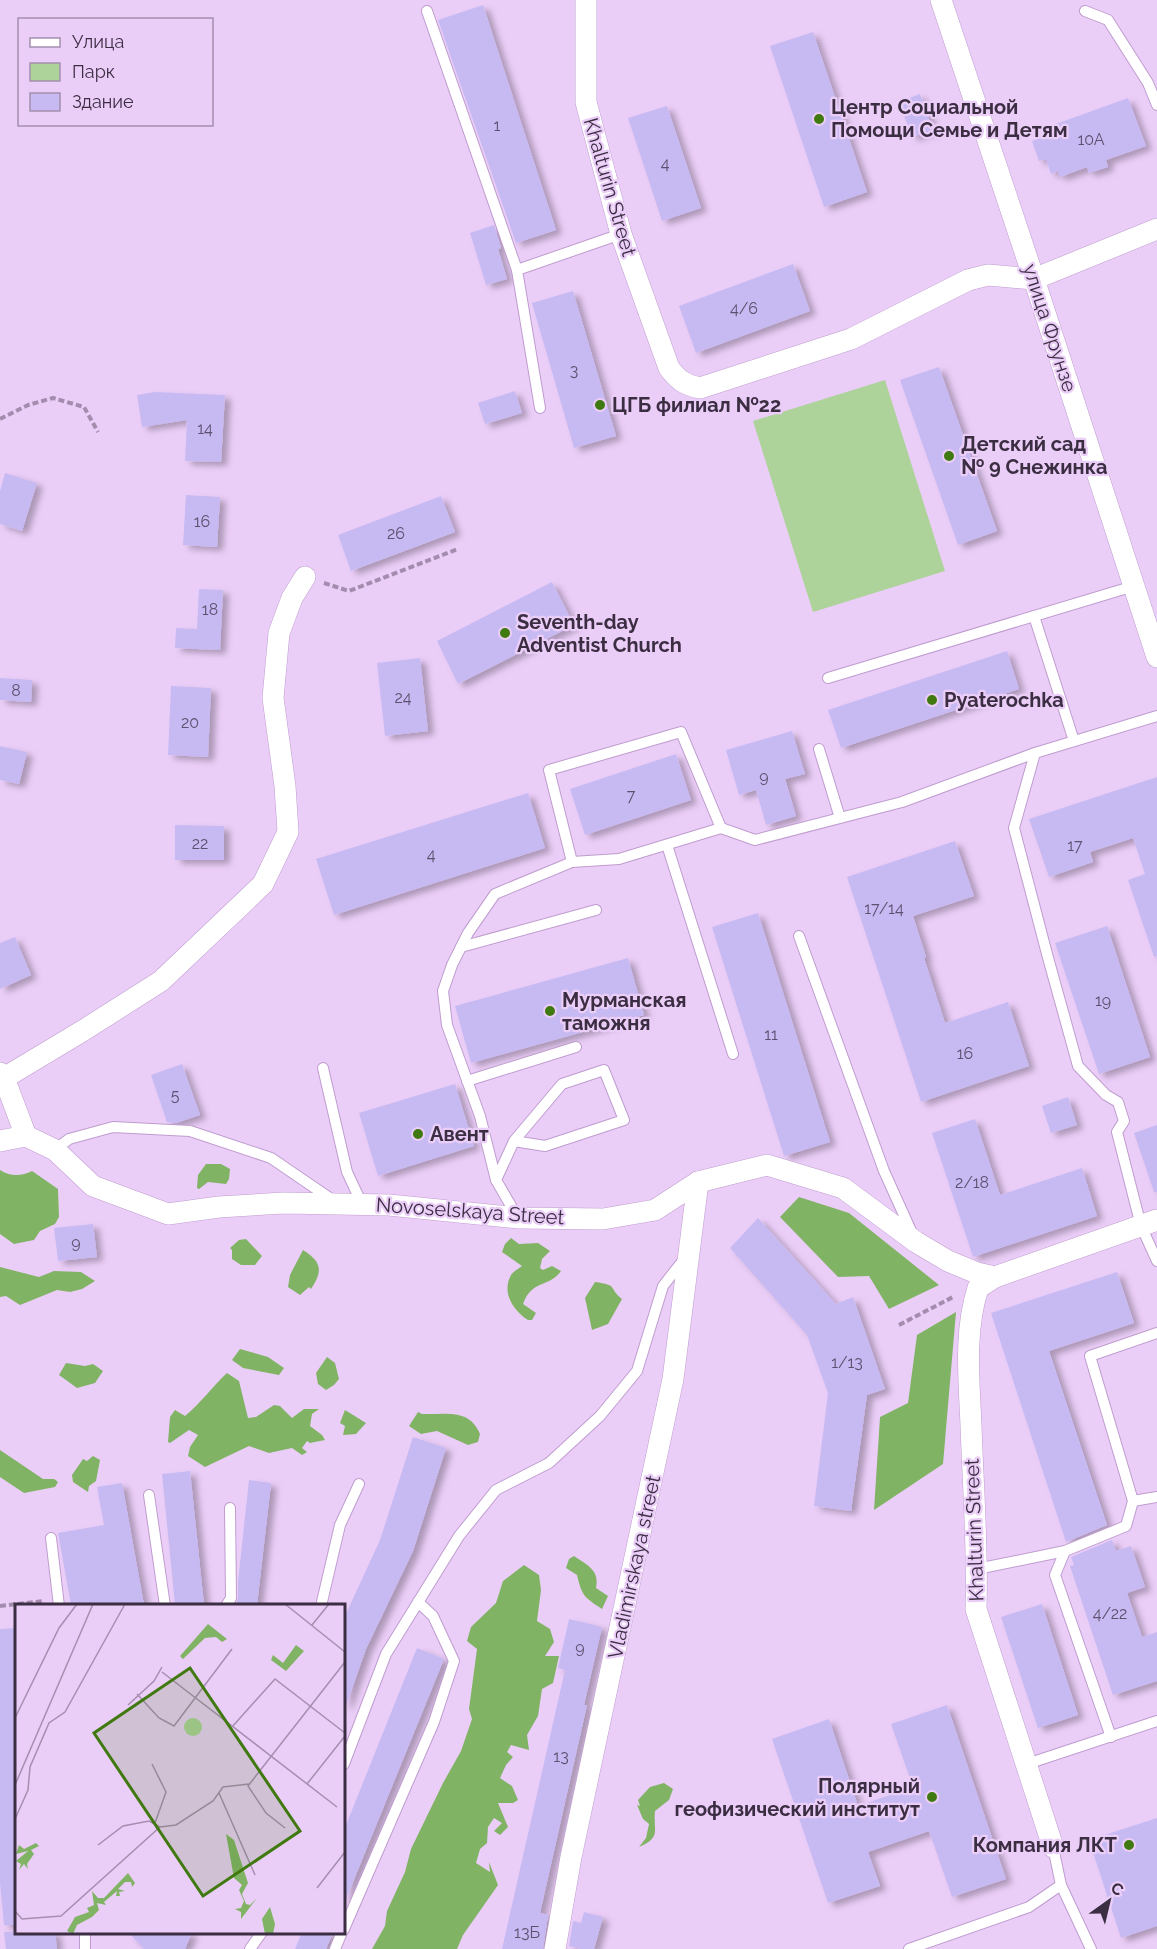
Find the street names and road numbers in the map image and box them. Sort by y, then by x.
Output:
street label: Khalturin Street [579,115,641,259]
street label: улица Фрунзе [1018,261,1082,395]
street label: Novoselskaya Street [375,1192,565,1230]
street label: Khalturin Street [960,1458,988,1602]
street label: Vladimirskaya street [603,1473,665,1661]

